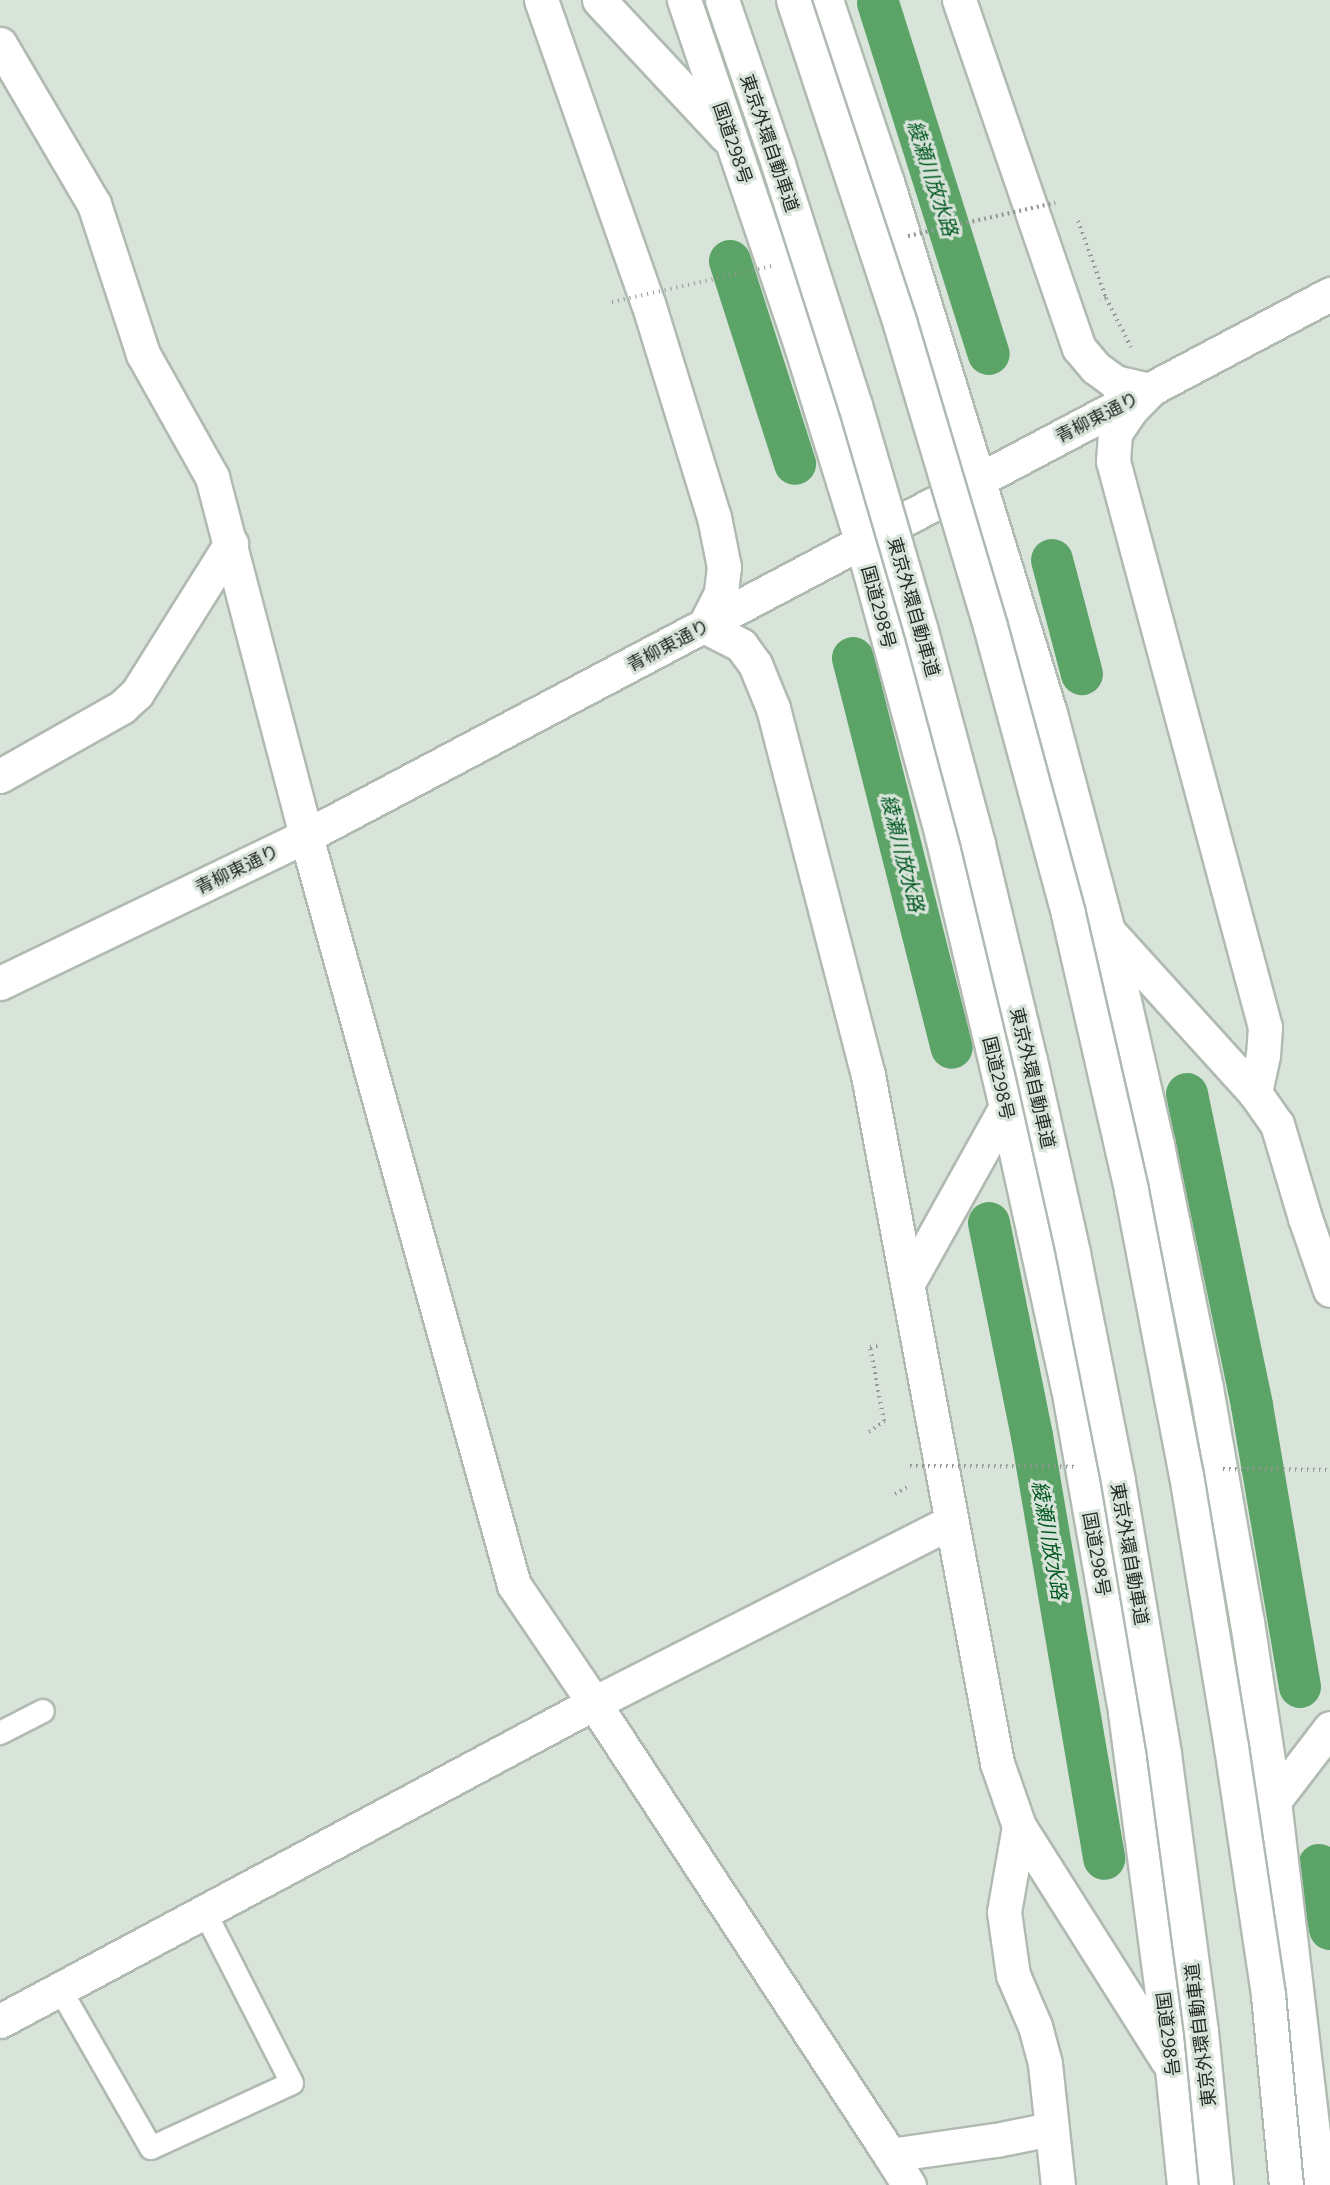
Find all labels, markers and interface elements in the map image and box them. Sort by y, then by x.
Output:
street label: 東京外環自動車道 [736,71,804,215]
street label: 国道298号 [709,99,757,187]
water label: 綾瀬川放水路 [903,117,963,239]
street label: 青柳東通り [1052,387,1142,447]
street label: 東京外環自動車道 [884,535,944,679]
street label: 国道298号 [858,563,900,651]
street label: 青柳東通り [623,614,713,676]
water label: 綾瀬川放水路 [877,792,929,914]
street label: 青柳東通り [192,840,282,898]
street label: 東京外環自動車道 [1006,1005,1060,1151]
street label: 国道298号 [979,1034,1019,1122]
water label: 綾瀬川放水路 [1028,1479,1072,1601]
street label: 東京外環自動車道 [1107,1481,1153,1627]
street label: 国道298号 [1079,1510,1115,1598]
street label: 東京外環自動車道 [1181,1962,1219,2108]
street label: 国道298号 [1152,1991,1184,2077]

